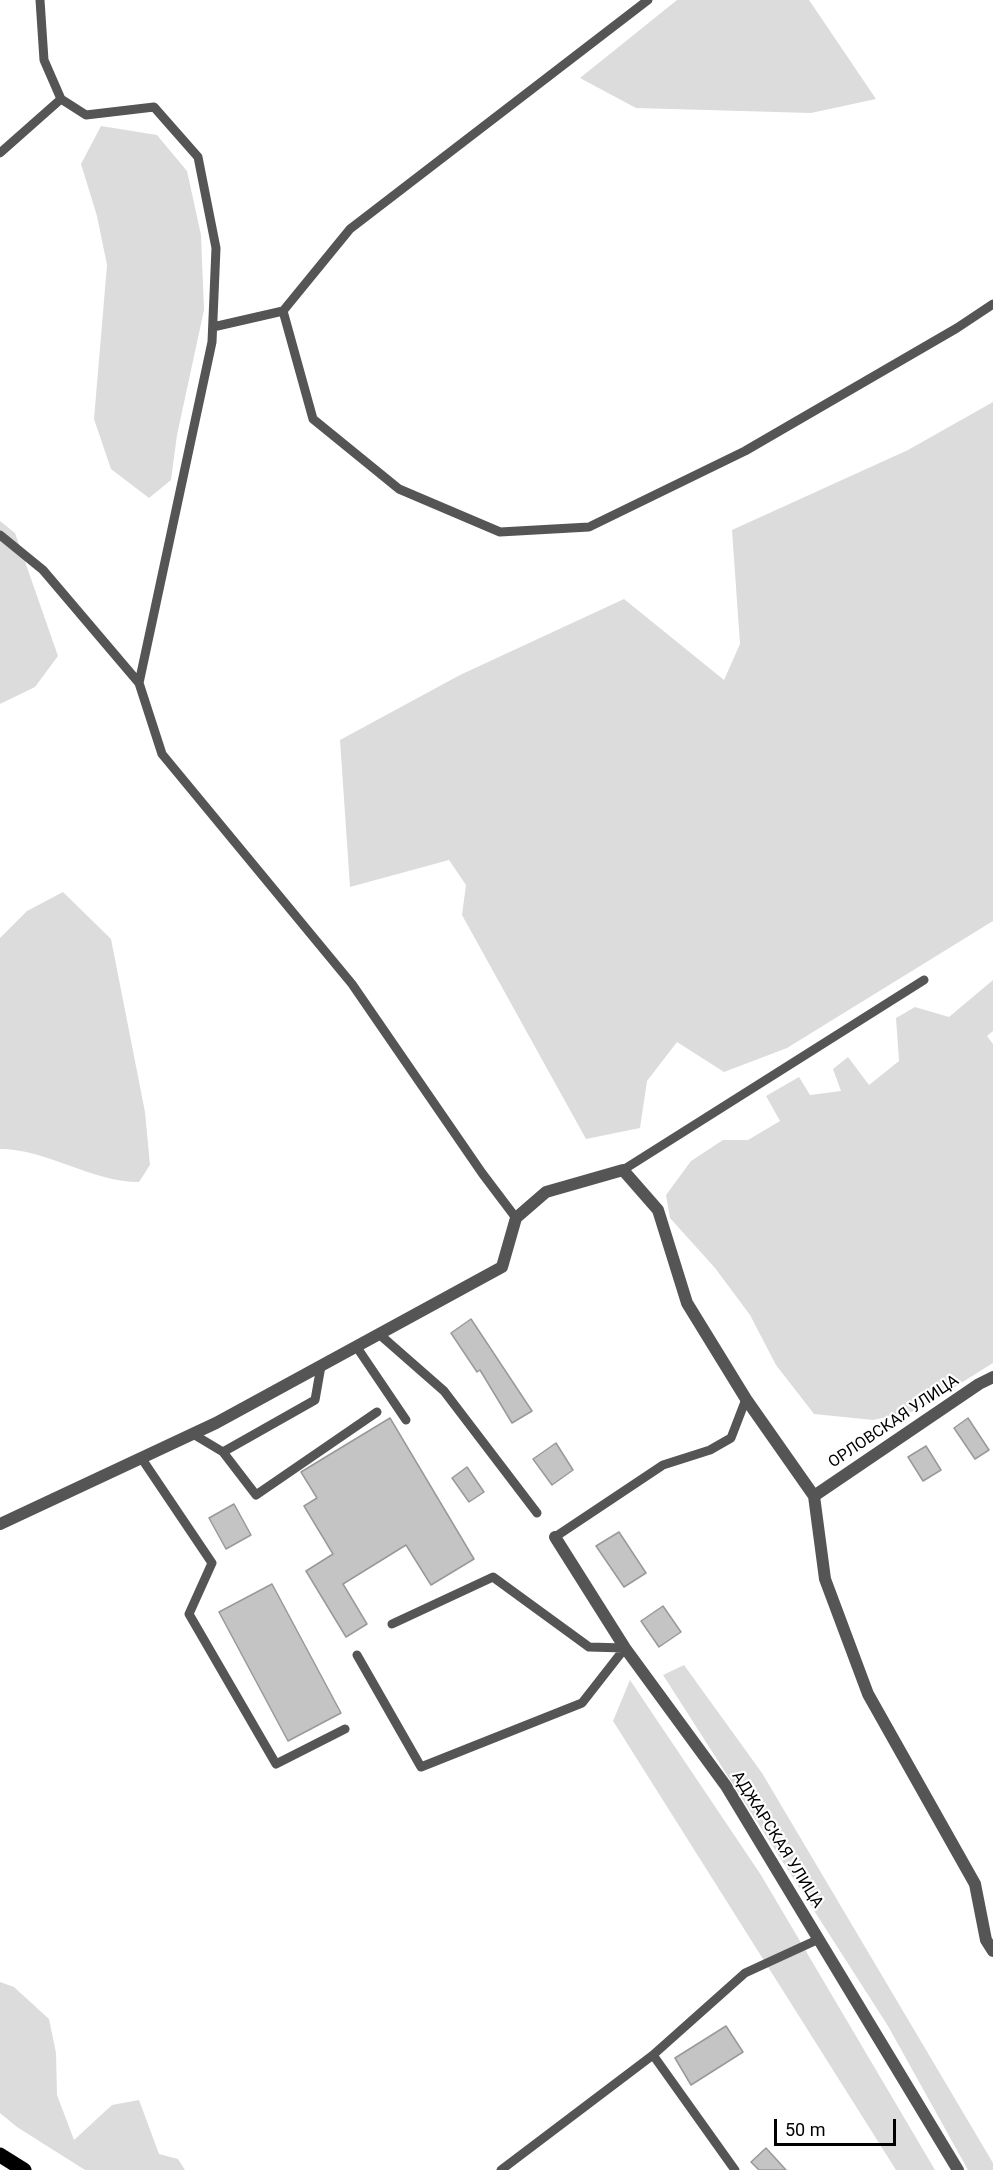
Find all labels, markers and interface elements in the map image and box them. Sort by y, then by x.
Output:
street label: ОРЛОВСКАЯ УЛИЦА [825,1371,963,1473]
street label: АДЖАРСКАЯ УЛИЦА [727,1768,827,1912]
scale bar [777,2107,898,2145]
text: 50 m [785,2119,825,2140]

